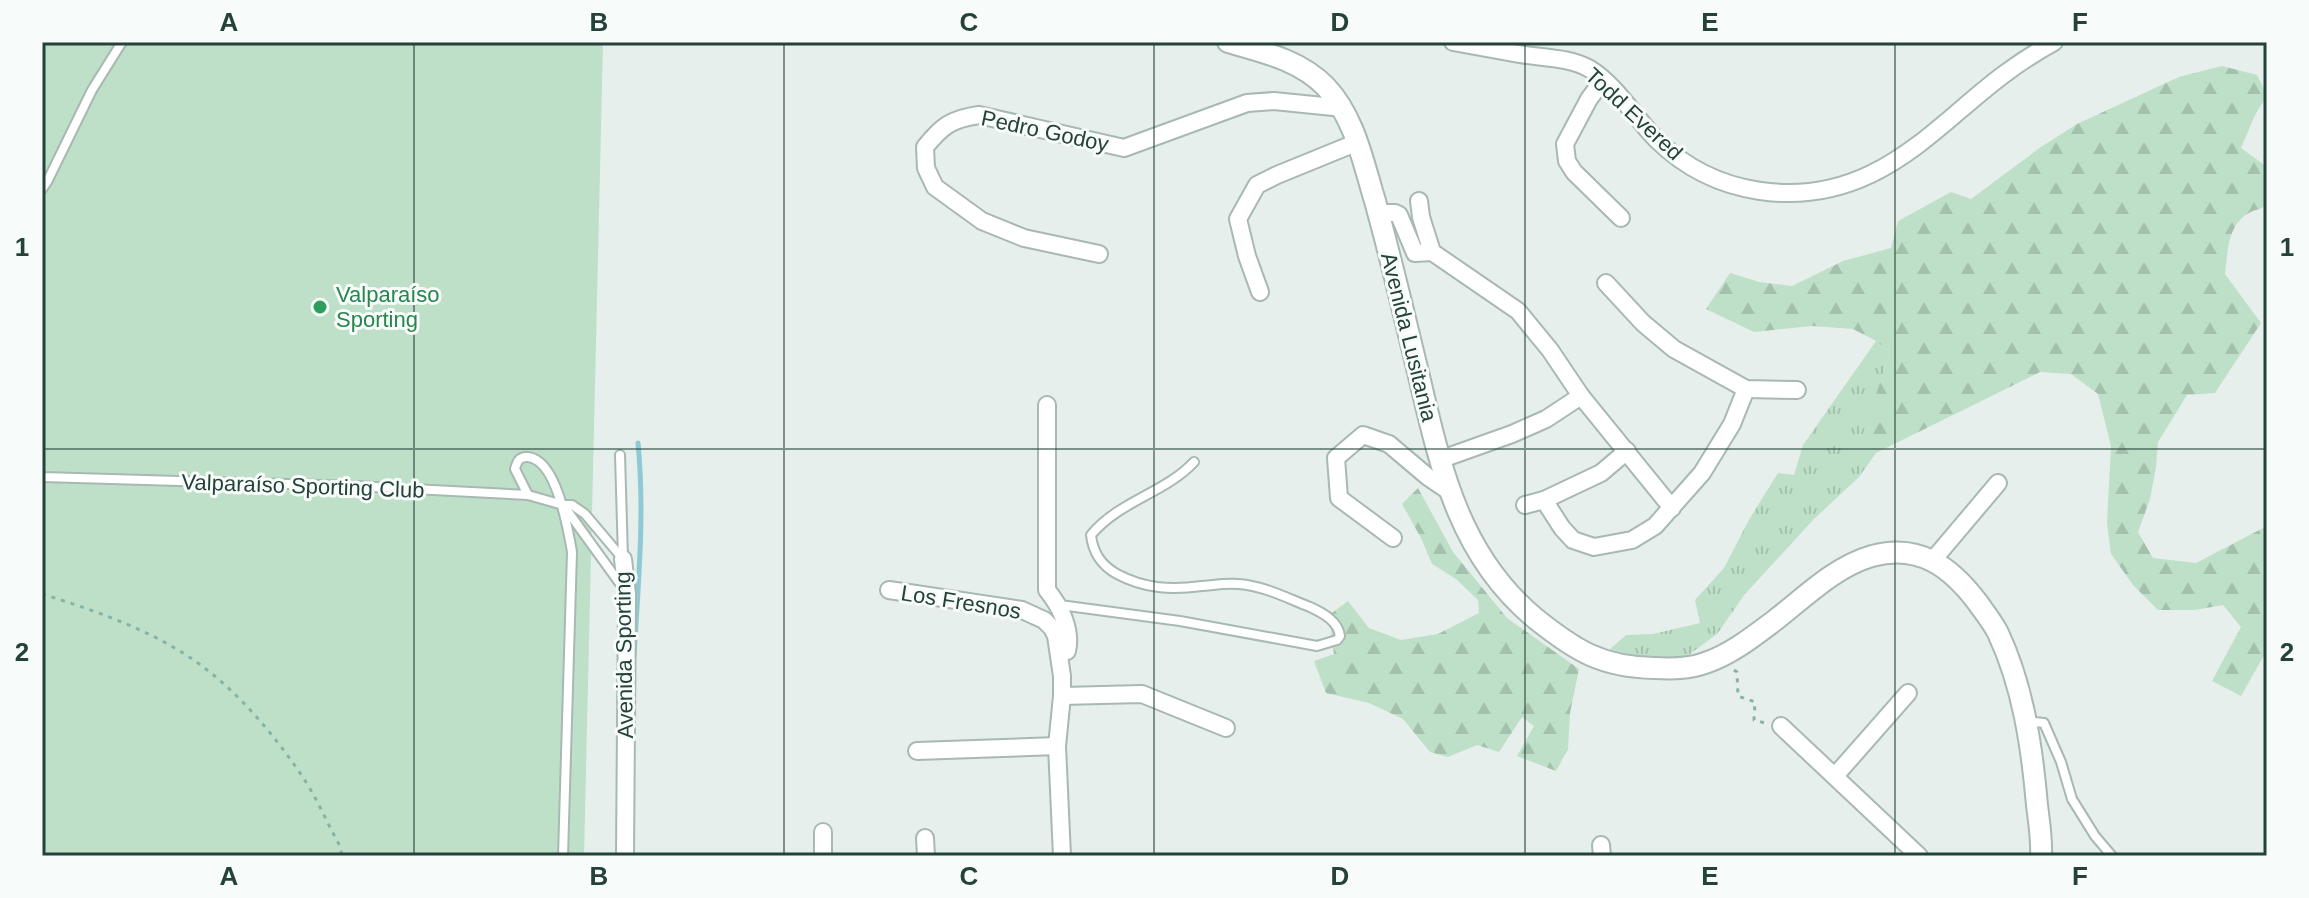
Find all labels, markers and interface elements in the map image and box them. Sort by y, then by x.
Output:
text: A [220,7,239,37]
text: B [590,7,608,37]
text: C [960,7,979,37]
text: D [1331,7,1349,37]
text: E [1701,7,1719,37]
text: F [2072,7,2088,37]
street label: Todd Evered [1580,63,1688,165]
street label: Pedro Godoy [979,105,1111,157]
text: 1 [15,232,29,262]
text: 1 [2280,232,2294,262]
street label: Avenida Lusitania [1376,250,1442,425]
place label: Valparaíso Sporting [336,282,440,332]
marker: Valparaíso Sporting [311,298,329,316]
street label: Valparaíso Sporting Club [181,469,425,503]
street label: Avenida Sporting [610,571,638,739]
street label: Los Fresnos [899,580,1023,624]
text: 2 [15,637,29,667]
text: 2 [2280,637,2294,667]
text: A [220,861,239,891]
text: B [590,861,608,891]
text: C [960,861,979,891]
text: D [1331,861,1349,891]
text: E [1701,861,1719,891]
text: F [2072,861,2088,891]

